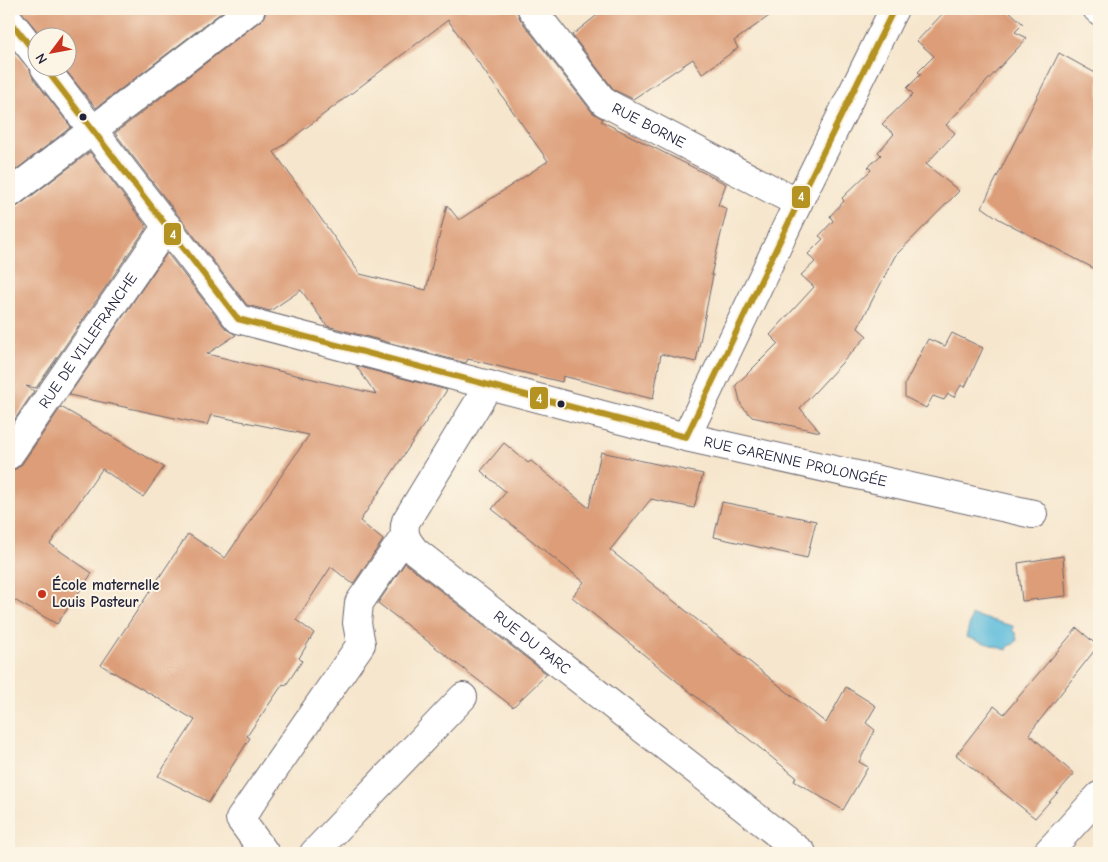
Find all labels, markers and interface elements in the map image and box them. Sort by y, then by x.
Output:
north arrow [28,28,78,78]
text: N [32,50,51,67]
street label: RUE BORNE [609,99,688,152]
unlabelled marker [78,112,88,122]
line badge: 4 [791,185,811,209]
text: 4 [798,188,805,205]
line badge: 4 [163,222,182,246]
text: 4 [170,226,177,243]
street label: RUE DE VILLEFRANCHE [35,270,141,412]
line badge: 4 [529,386,549,410]
text: 4 [536,390,543,407]
unlabelled marker [556,399,566,409]
street label: RUE GARENNE PROLONGÉE [702,432,889,490]
place label: École maternelle Louis Pasteur [52,575,159,611]
marker: École maternelle Louis Pasteur [36,588,48,600]
street label: RUE DU PARC [490,607,574,678]

